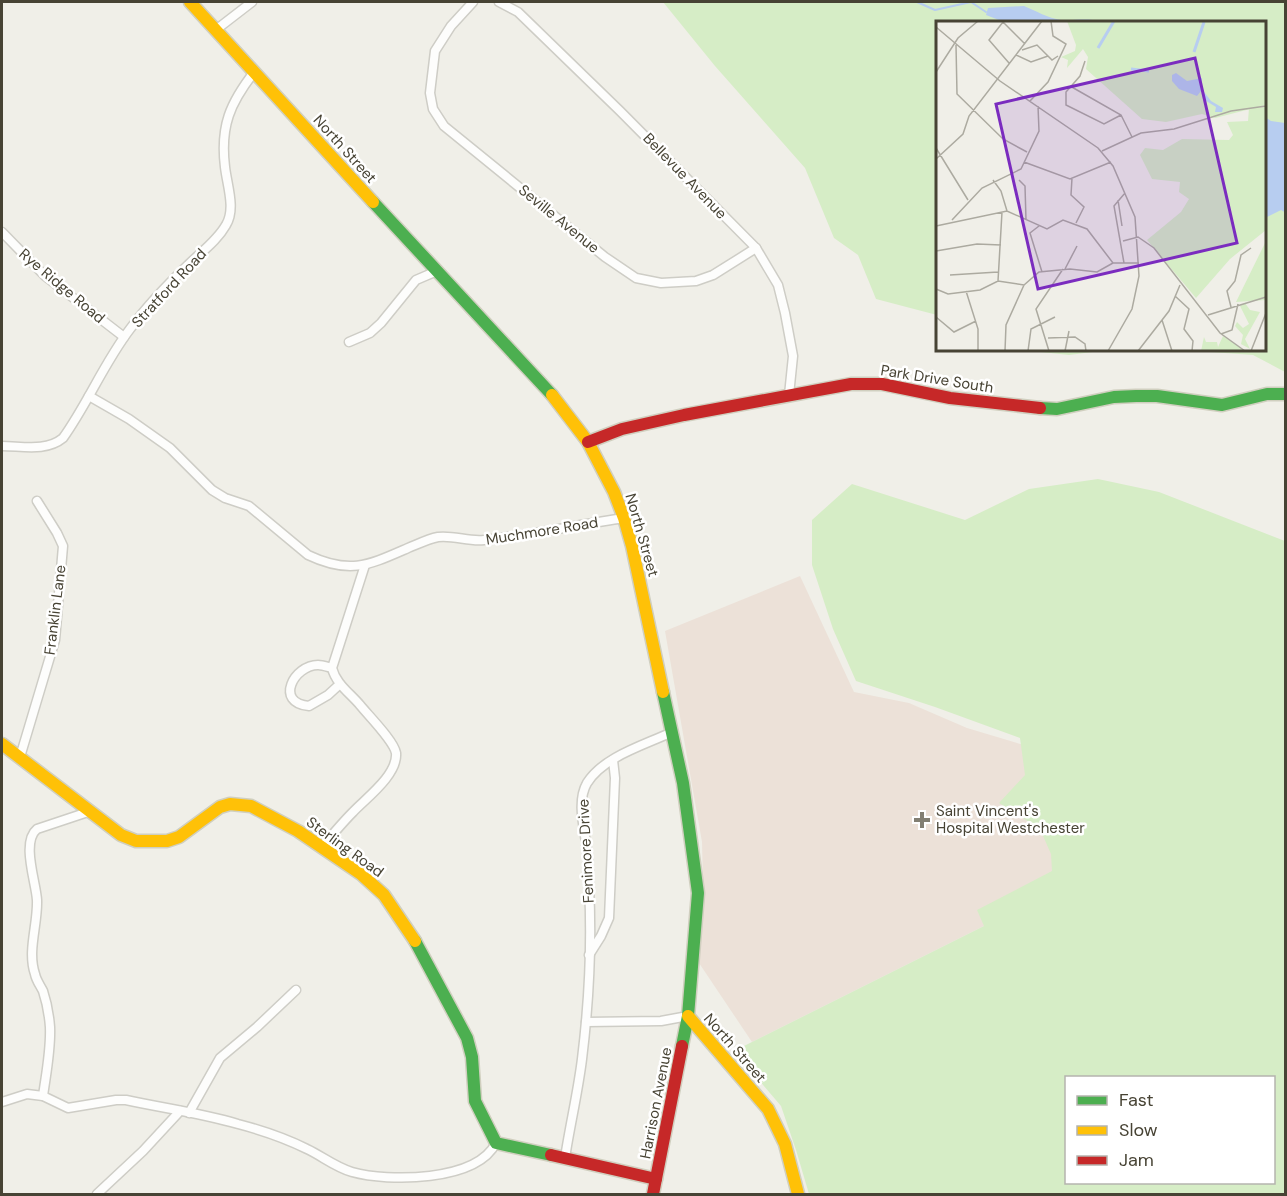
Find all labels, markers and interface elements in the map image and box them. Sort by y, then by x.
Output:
inset map [936,21,1266,351]
street label: North Street [309,110,381,188]
street label: Bellevue Avenue [639,129,731,223]
street label: Seville Avenue [514,180,604,258]
street label: Rye Ridge Road [15,244,109,328]
street label: Stratford Road [127,244,211,332]
street label: Park Drive South [879,360,995,398]
street label: North Street [621,491,663,579]
street label: Muchmore Road [484,512,600,550]
street label: Franklin Lane [40,564,70,656]
street label: Fenimore Drive [573,799,599,903]
place label: Saint Vincent's Hospital Westchester [936,801,1085,838]
marker: Saint Vincent's Hospital Westchester [913,811,931,829]
street label: Sterling Road [302,812,388,882]
street label: North Street [699,1009,771,1087]
street label: Harrison Avenue [635,1046,677,1160]
legend [1065,1076,1275,1184]
text: Fast [1119,1088,1154,1112]
text: Slow [1119,1118,1158,1142]
text: Jam [1119,1148,1154,1172]

